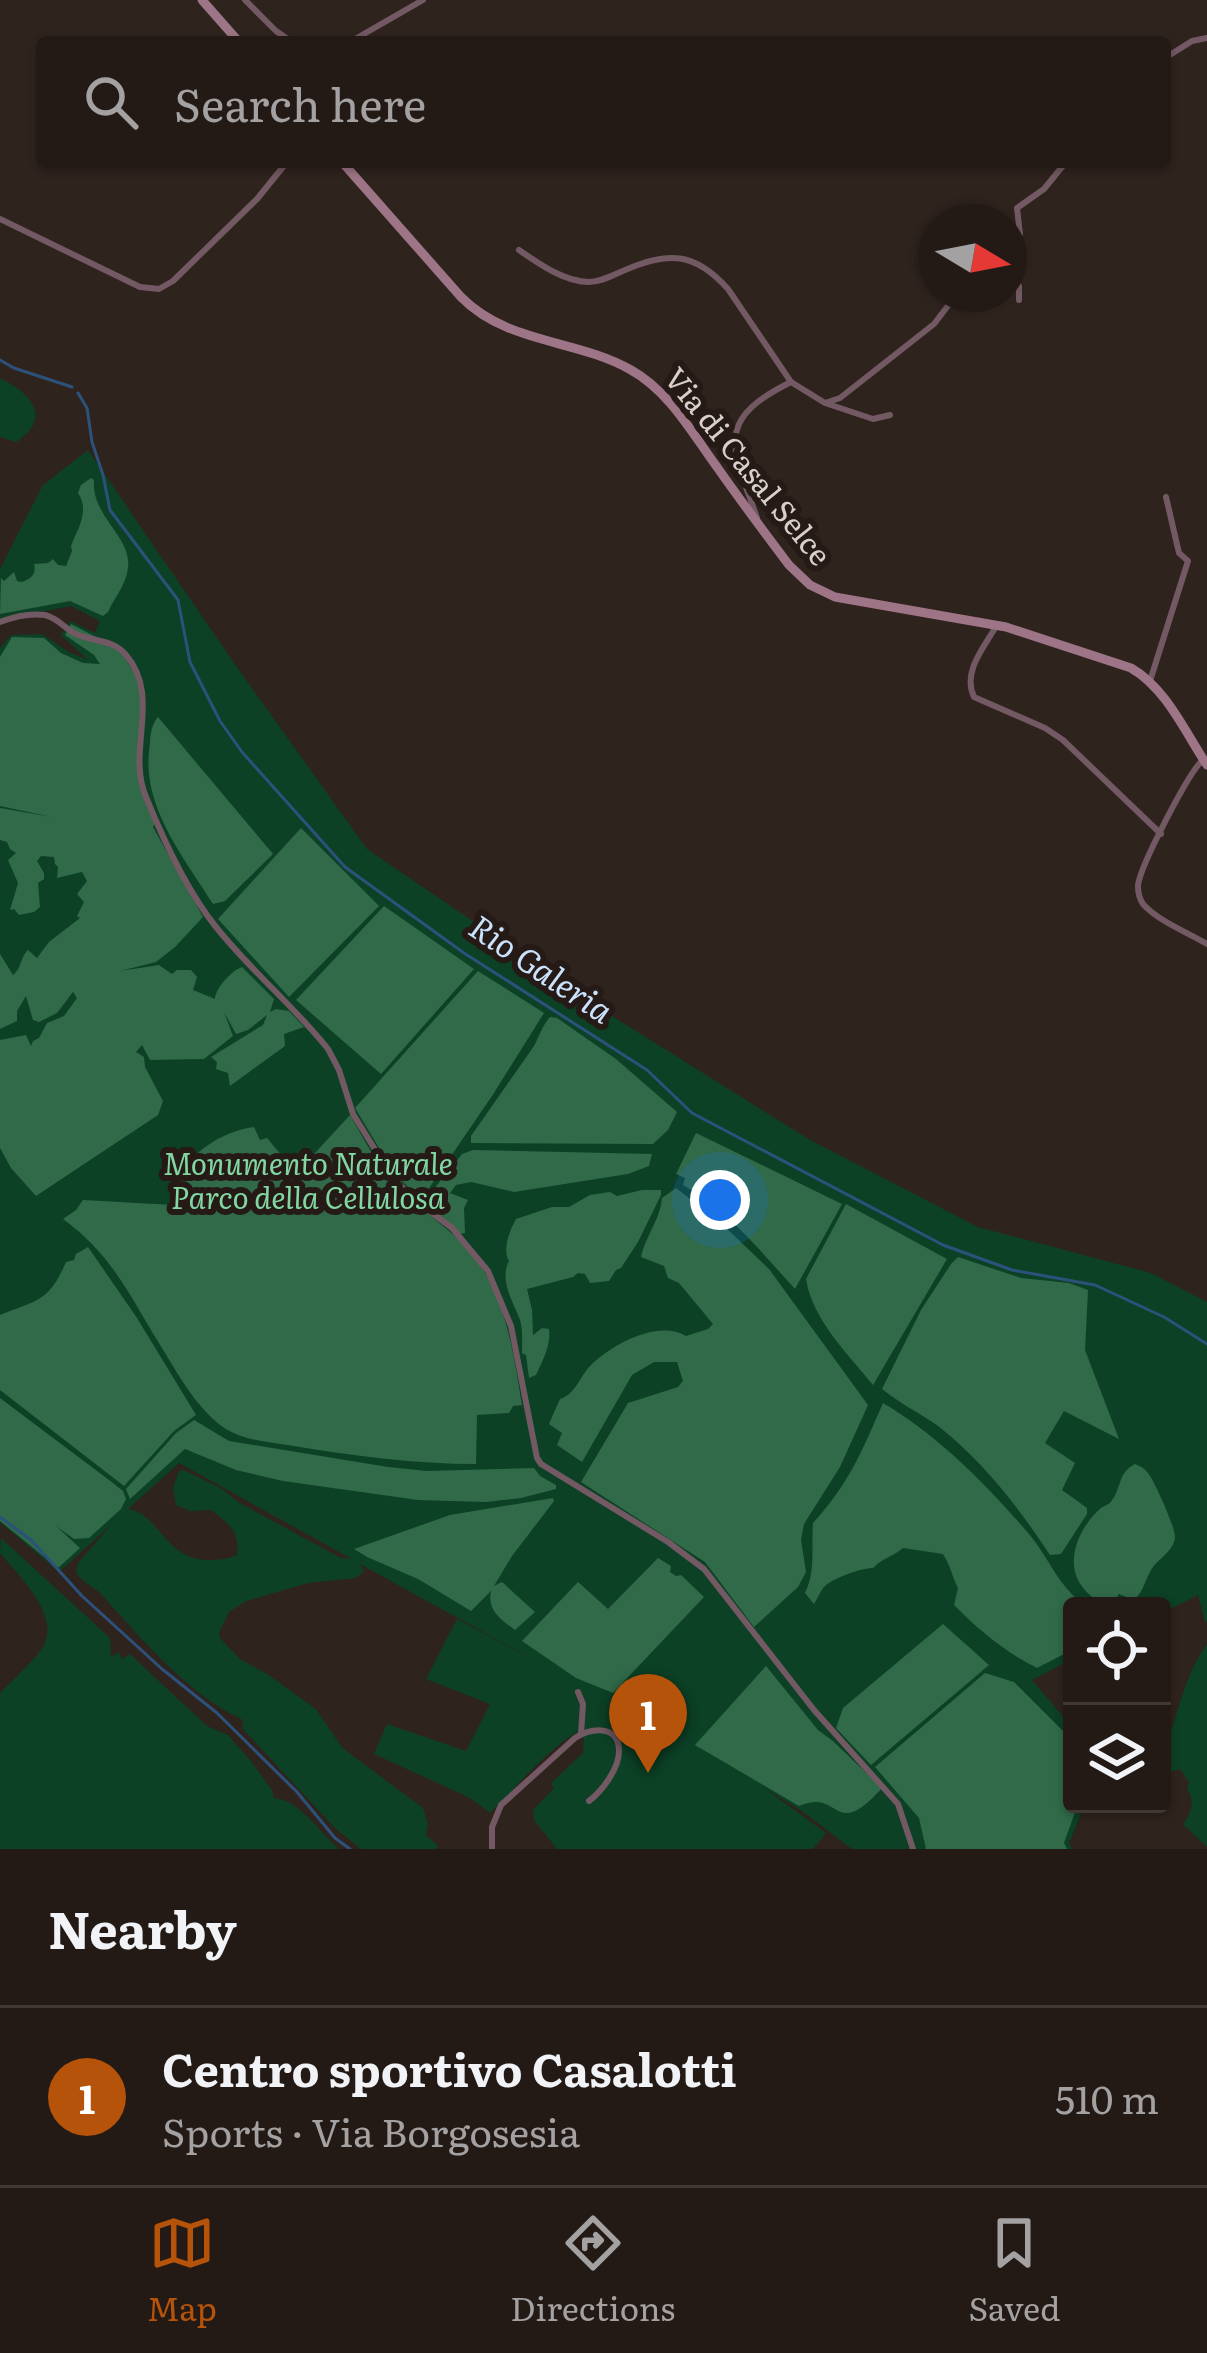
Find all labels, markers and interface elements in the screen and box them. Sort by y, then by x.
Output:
search box [36,36,1171,168]
icon: search [78,69,144,135]
text: Search here [174,69,426,136]
north arrow [919,204,1027,312]
street label: Via di Casal Selce [656,357,843,574]
water label: Rio Galeria [461,901,624,1033]
park label: Monumento Naturale Parco della Cellulosa [163,1140,453,1218]
your location [690,1170,750,1230]
map controls [1063,1597,1171,1813]
button: locate [1063,1597,1171,1705]
pin: 1 [609,1674,687,1773]
button: layers [1063,1705,1171,1813]
text: Nearby [48,1889,237,1965]
text: Centro sportivo Casalotti [162,2034,737,2101]
text: 1 [79,2068,95,2126]
text: 510 m [1055,2068,1159,2126]
text: Sports · Via Borgosesia [162,2101,580,2159]
tab: Map [147,2210,217,2331]
tab: Directions [510,2210,675,2331]
tab: Saved [968,2210,1060,2331]

